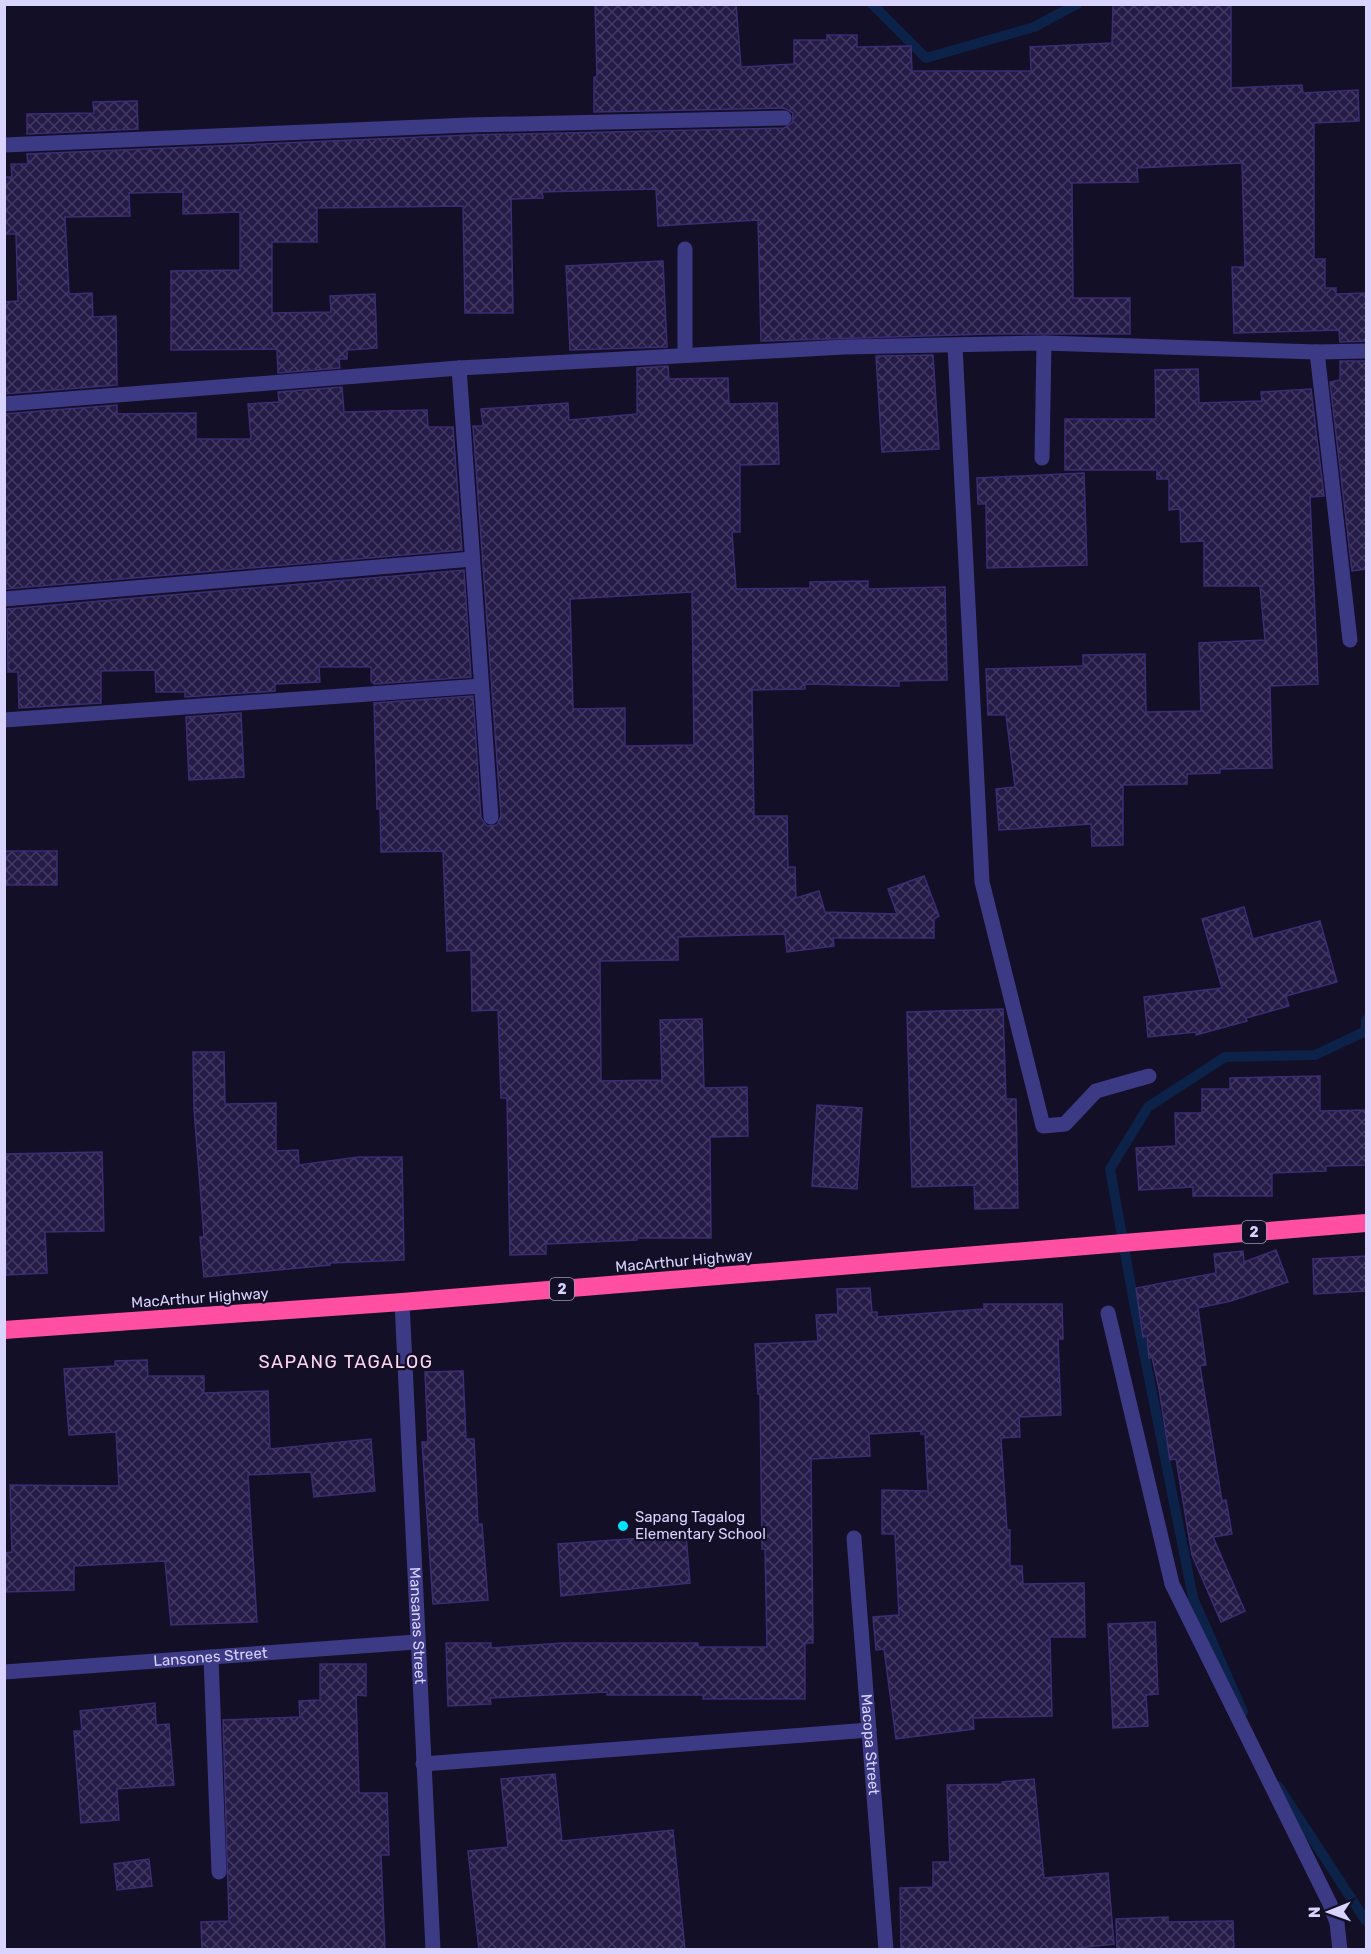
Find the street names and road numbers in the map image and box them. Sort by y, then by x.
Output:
road number: 2 [1242,1221,1266,1243]
street label: MacArthur Highway [615,1246,753,1276]
road number: 2 [550,1278,574,1300]
street label: MacArthur Highway [131,1284,269,1312]
street label: Mansanas Street [406,1567,429,1685]
street label: Lansones Street [153,1644,268,1670]
street label: Macopa Street [857,1693,883,1796]

